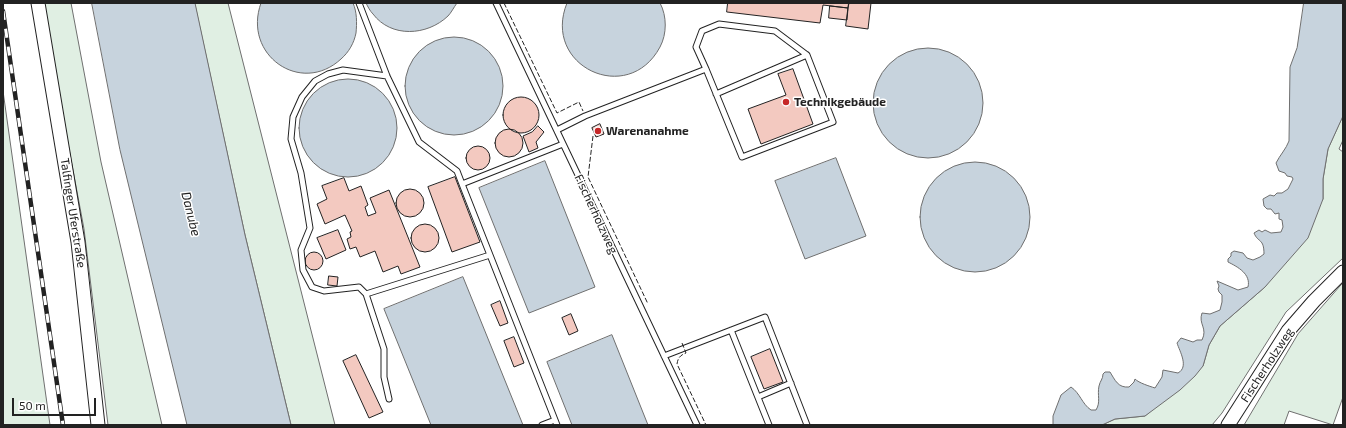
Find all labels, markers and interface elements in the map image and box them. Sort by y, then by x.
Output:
place label: Technikgebäude [794,95,886,109]
marker: Technikgebäude [781,97,791,107]
place label: Warenanahme [606,124,689,138]
marker: Warenanahme [593,126,603,136]
street label: Talfinger Uferstraße [57,157,89,269]
street label: Fischerholzweg [571,172,621,256]
water label: Danube [178,190,204,238]
street label: Fischerholzweg [1238,325,1296,405]
scale bar [14,390,98,416]
text: 50 m [19,398,46,412]

